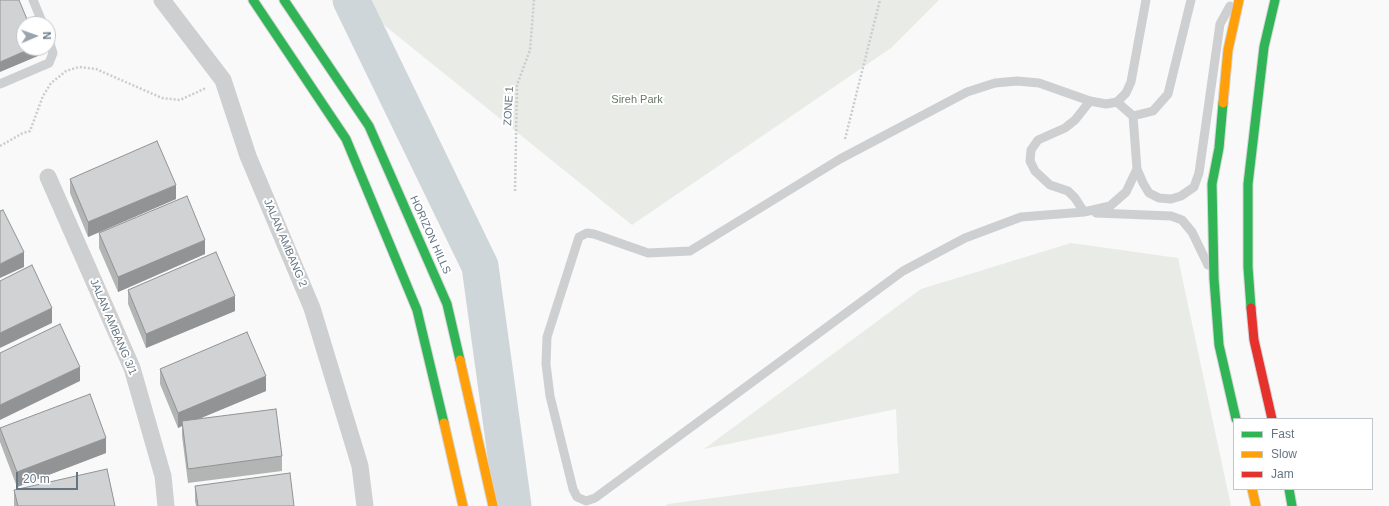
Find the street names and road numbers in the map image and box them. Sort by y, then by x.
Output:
street label: ZONE 1 [501,86,517,126]
street label: HORIZON HILLS [407,194,453,276]
street label: JALAN AMBANG 2 [261,197,309,289]
street label: JALAN AMBANG 3/1 [87,277,139,377]

